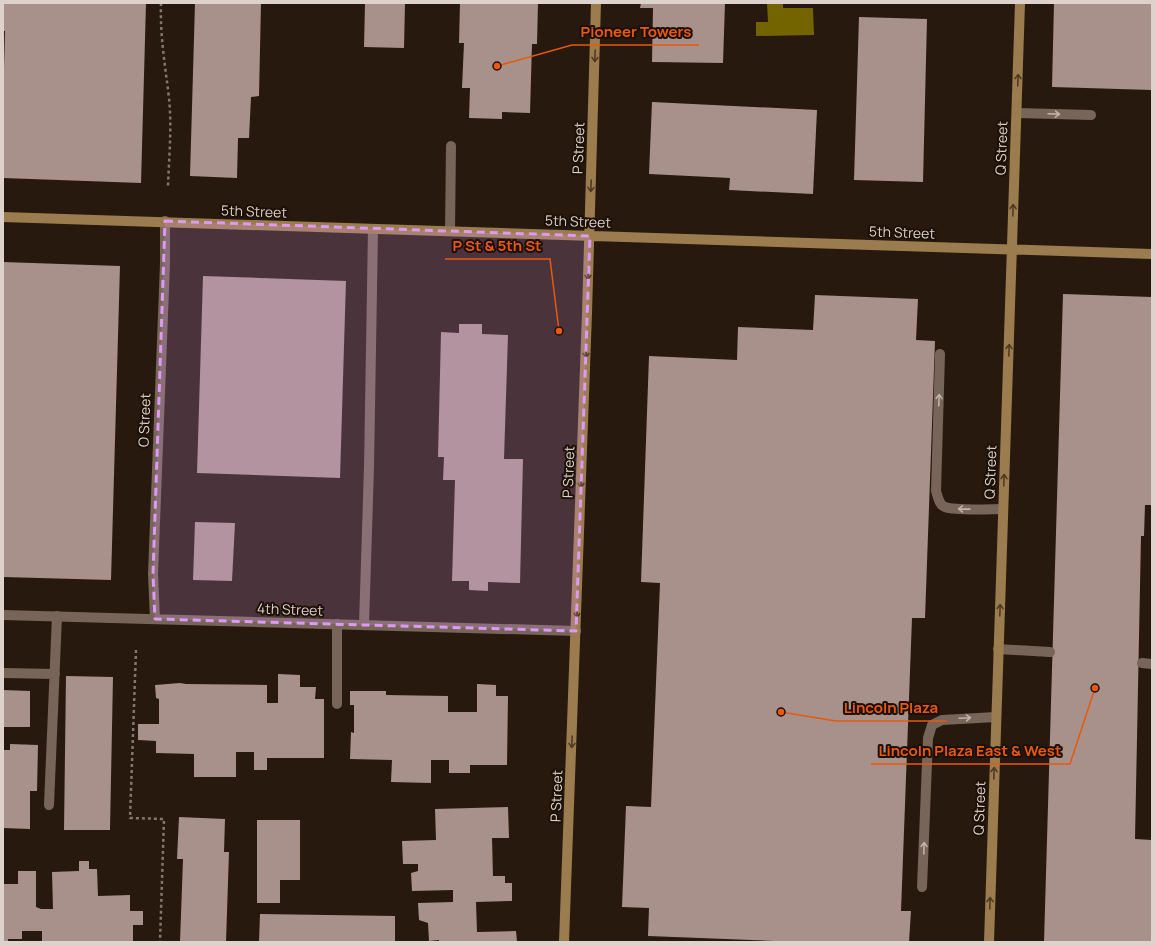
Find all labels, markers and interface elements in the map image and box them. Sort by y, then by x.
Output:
callout: Pioneer Towers [572,18,699,45]
text: Pioneer Towers [581,21,691,42]
one-way arrow [591,49,599,62]
one-way arrow [1014,74,1021,87]
one-way arrow [1047,110,1060,118]
street label: Q Street [991,120,1011,175]
street label: P Street [568,121,588,175]
one-way arrow [587,179,595,192]
street label: 5th Street [221,200,288,222]
one-way arrow [1010,204,1017,217]
street label: 5th Street [545,210,612,232]
street label: 5th Street [869,221,936,243]
callout: P St & 5th St [445,232,550,259]
text: P St & 5th St [453,235,542,256]
one-way arrow [585,267,592,280]
one-way arrow [1005,344,1012,357]
one-way arrow [582,345,590,358]
street label: O Street [134,392,154,447]
one-way arrow [935,394,942,407]
street label: Q Street [980,444,1000,499]
street label: P Street [558,445,578,499]
one-way arrow [1000,474,1008,487]
one-way arrow [578,475,585,488]
one-way arrow [958,505,971,513]
street label: 4th Street [257,598,324,620]
one-way arrow [996,604,1003,617]
one-way arrow [573,605,580,618]
callout: Lincoln Plaza [836,694,947,721]
text: Lincoln Plaza [844,697,938,718]
one-way arrow [958,715,971,722]
one-way arrow [568,735,576,748]
callout: Lincoln Plaza East & West [871,737,1070,764]
text: Lincoln Plaza East & West [879,740,1061,761]
one-way arrow [991,767,998,780]
street label: P Street [546,769,566,823]
street label: Q Street [969,780,989,835]
one-way arrow [920,842,927,855]
one-way arrow [987,897,994,910]

